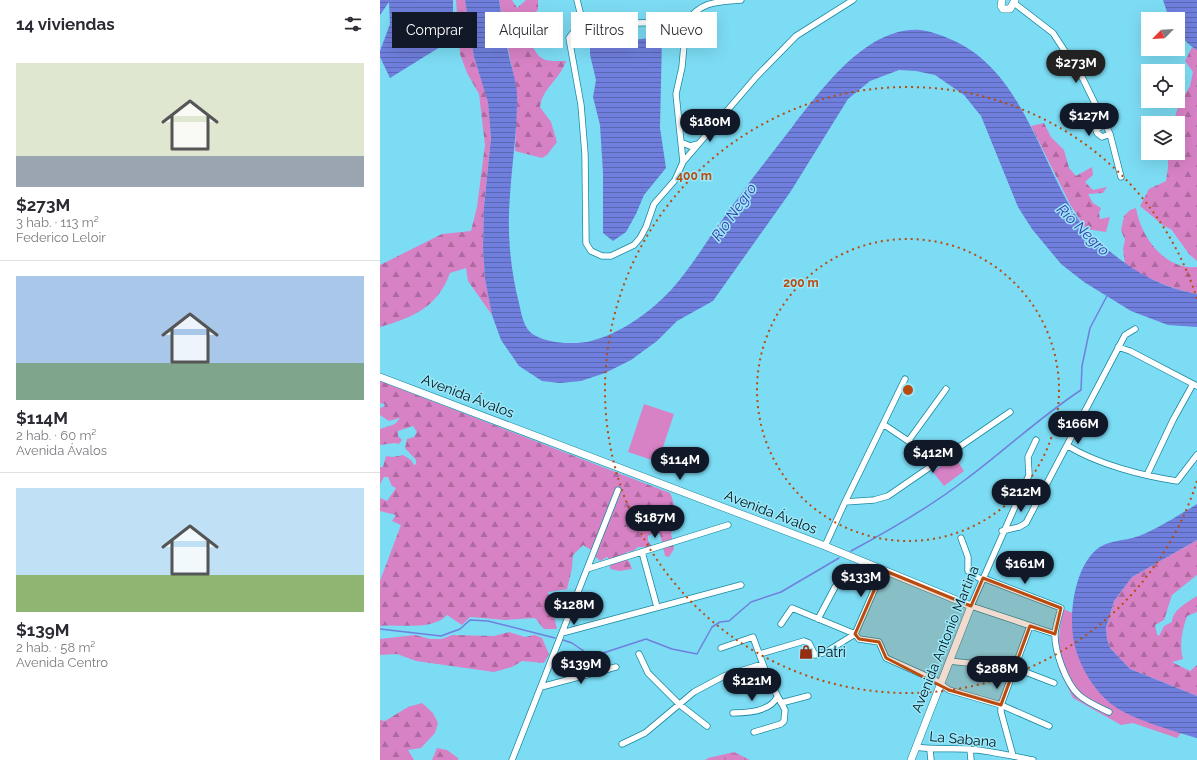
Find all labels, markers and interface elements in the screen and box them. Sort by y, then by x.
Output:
chip: Comprar [392,12,477,48]
chip: Alquilar [485,12,563,48]
chip: Filtros [571,12,638,48]
chip: Nuevo [646,12,717,48]
north arrow [1141,12,1185,56]
map controls [1141,12,1185,160]
icon: filters [342,13,364,35]
text: 14 viviendas [16,14,115,34]
pin: $273M [1048,50,1104,84]
text: $273M [1055,55,1097,70]
button: locate [1141,64,1185,108]
icon: home [154,89,226,161]
pin: $127M [1061,103,1117,137]
text: $127M [1069,108,1109,123]
pin: $180M [682,109,738,143]
text: $180M [689,114,731,129]
button: layers [1141,116,1185,160]
text: 400 m [676,169,712,183]
water label: Río Negro [708,180,760,244]
text: $273M [16,195,70,215]
water label: Río Negro [1053,201,1113,259]
text: 3 hab. · 113 m² [16,215,99,230]
text: Federico Leloir [16,230,106,245]
text: 200 m [783,276,819,290]
icon: home [154,302,226,374]
street label: Avenida Ávalos [419,370,517,421]
centre of rings [901,383,915,397]
text: $114M [16,408,68,428]
pin: $166M [1050,411,1106,445]
text: $166M [1057,416,1099,431]
text: 2 hab. · 60 m² [16,428,96,443]
pin: $412M [905,440,961,474]
text: Avenida Ávalos [16,443,107,458]
text: $412M [913,445,953,460]
pin: $114M [652,447,708,481]
text: $114M [660,452,700,467]
pin: $212M [993,479,1049,513]
text: $212M [1001,484,1041,499]
street label: Avenida Ávalos [722,486,820,537]
pin: $187M [627,505,683,539]
text: $187M [634,510,676,525]
icon: home [154,514,226,586]
pin: $161M [997,551,1053,585]
text: $161M [1005,556,1045,571]
street label: Avenida Antonio Martina [908,563,982,715]
pin: $133M [833,564,889,598]
text: $133M [841,569,881,584]
pin: $128M [546,592,602,626]
text: $128M [553,597,595,612]
text: $139M [16,620,69,640]
text: 2 hab. · 58 m² [16,640,95,655]
shop icon: Patri [798,644,814,660]
place label: Patri [817,644,846,660]
pin: $139M [553,651,609,685]
text: Avenida Centro [16,655,108,670]
text: $139M [561,656,601,671]
pin: $288M [969,656,1025,690]
text: $288M [976,661,1018,676]
pin: $121M [724,668,780,702]
text: $121M [732,673,772,688]
street label: La Sabana [929,728,997,750]

